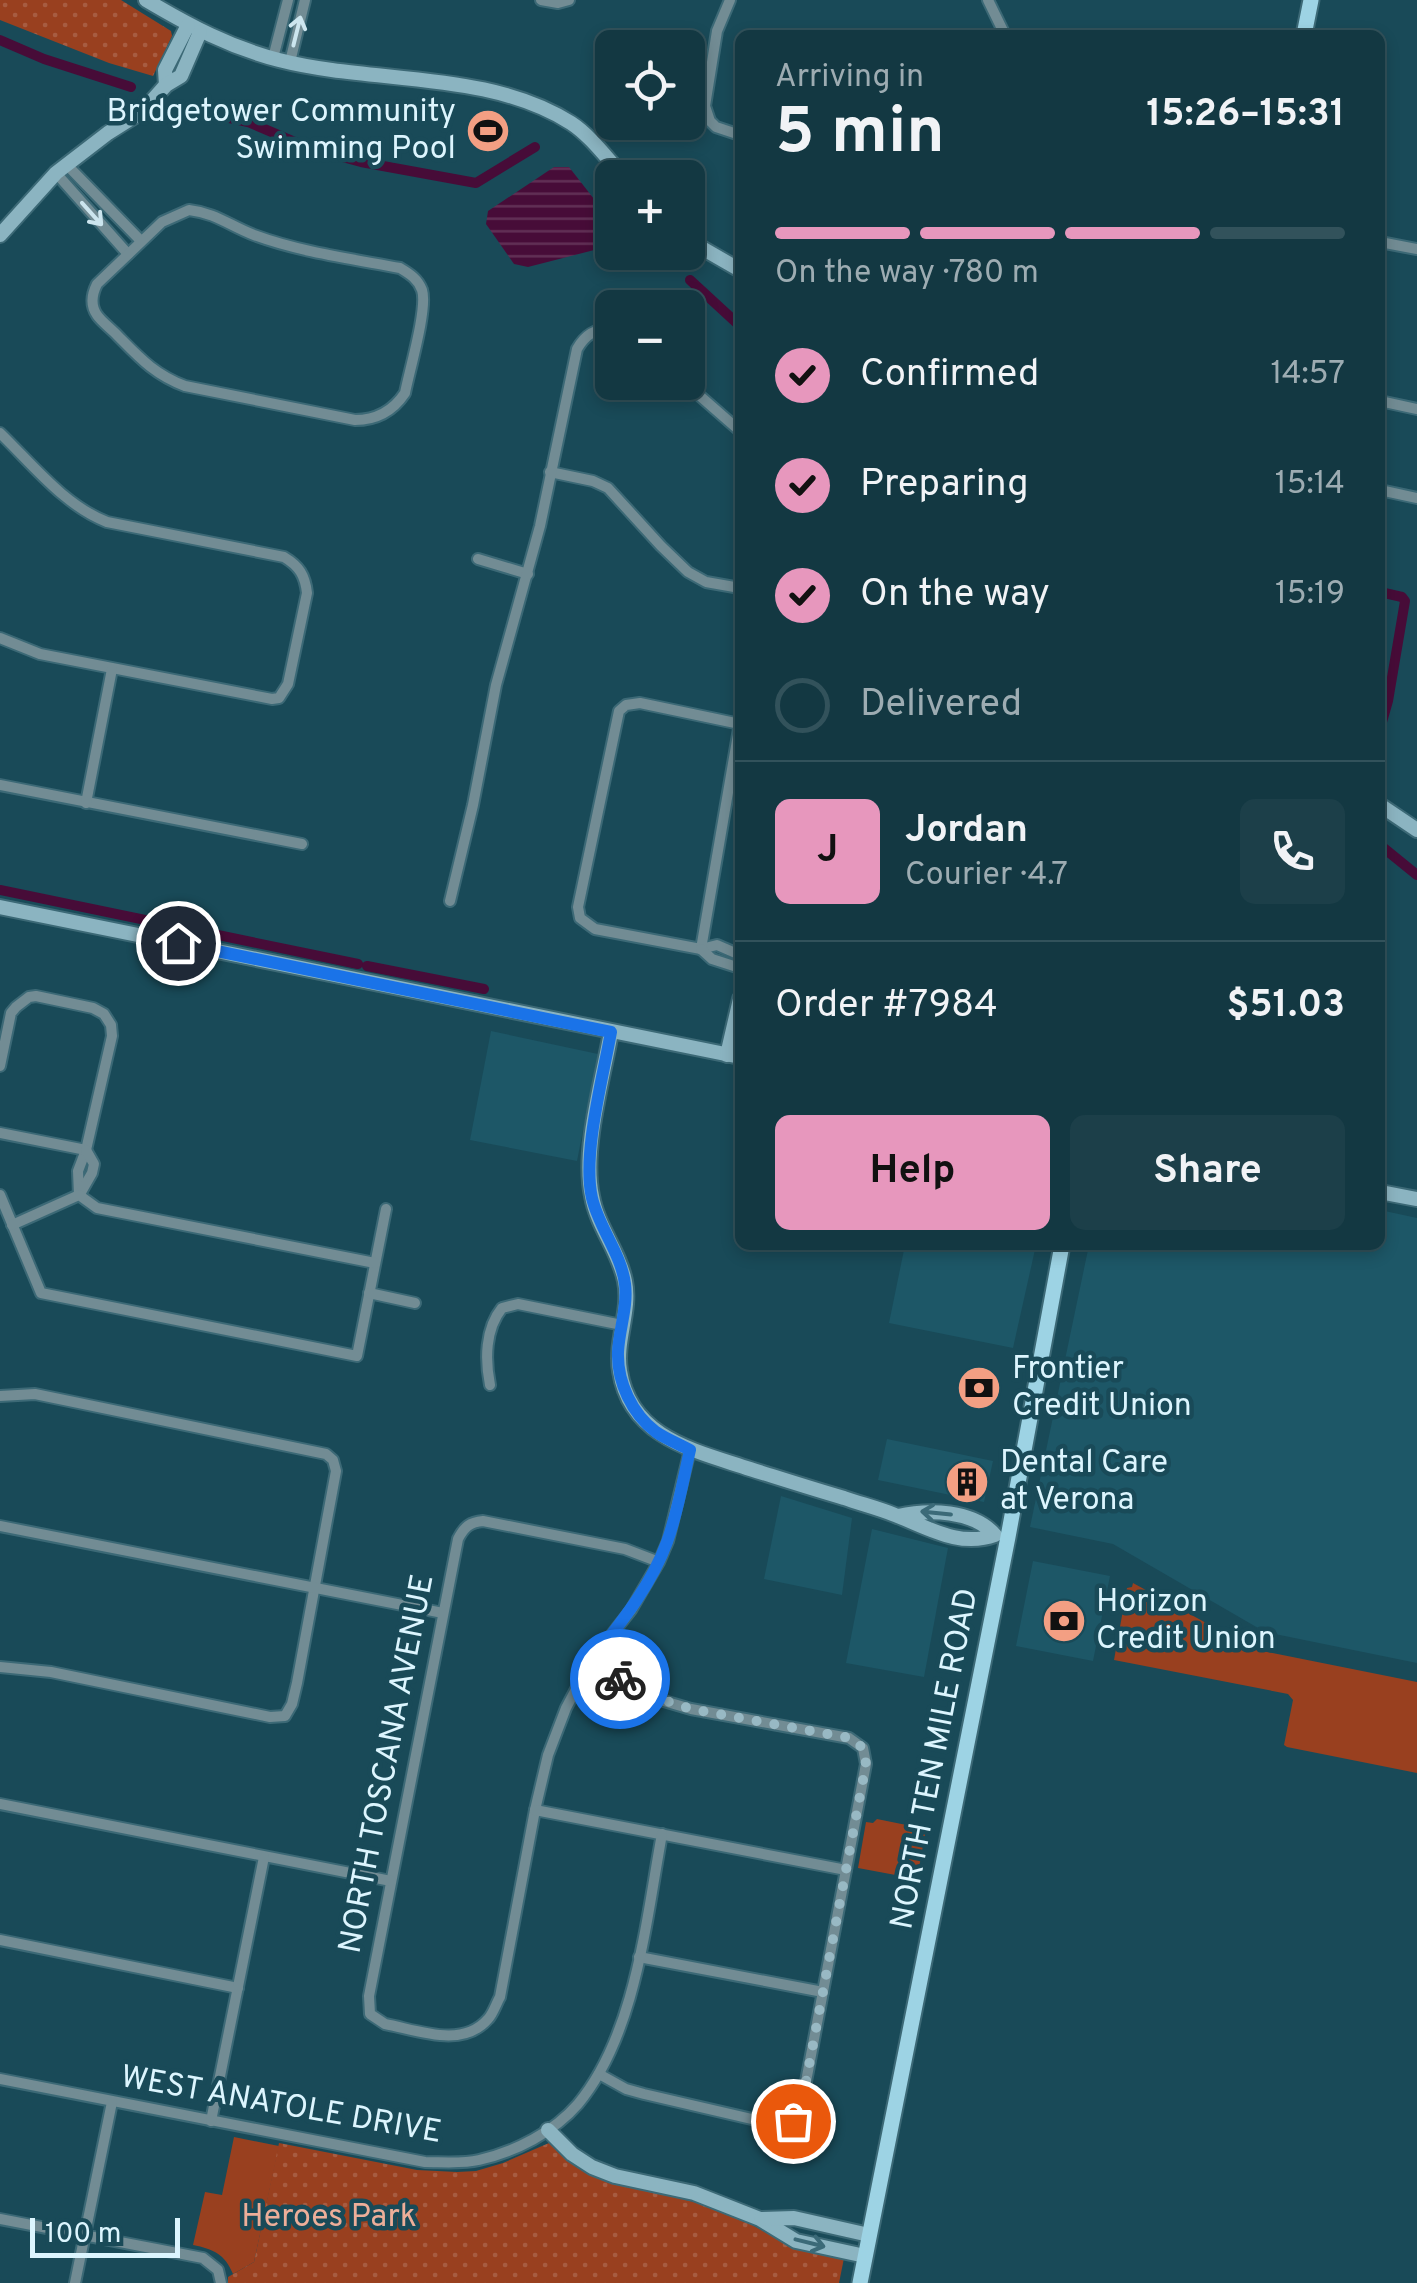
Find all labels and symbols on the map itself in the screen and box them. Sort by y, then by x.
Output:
one-way arrow [289,16,308,47]
place label: Bridgetower Community Swimming Pool [106,93,456,170]
sports icon: Bridgetower Community Swimming Pool [465,108,511,154]
one-way arrow [81,200,103,226]
pin [136,901,221,986]
place label: Frontier Credit Union [1012,1350,1192,1427]
bank icon: Frontier Credit Union [956,1365,1002,1411]
place label: Dental Care at Verona [1000,1444,1168,1521]
building icon: Dental Care at Verona [944,1459,990,1505]
one-way arrow [921,1503,953,1522]
street label: NORTH TOSCANA AVENUE [332,1571,444,1957]
place label: Horizon Credit Union [1096,1583,1276,1660]
street label: NORTH TEN MILE ROAD [883,1585,989,1933]
bank icon: Horizon Credit Union [1041,1598,1087,1644]
courier [570,1629,670,1729]
street label: WEST ANATOLE DRIVE [117,2058,445,2154]
pin [751,2079,836,2164]
park label: Heroes Park [241,2198,417,2238]
scale bar [30,2213,180,2258]
one-way arrow [794,2235,826,2253]

